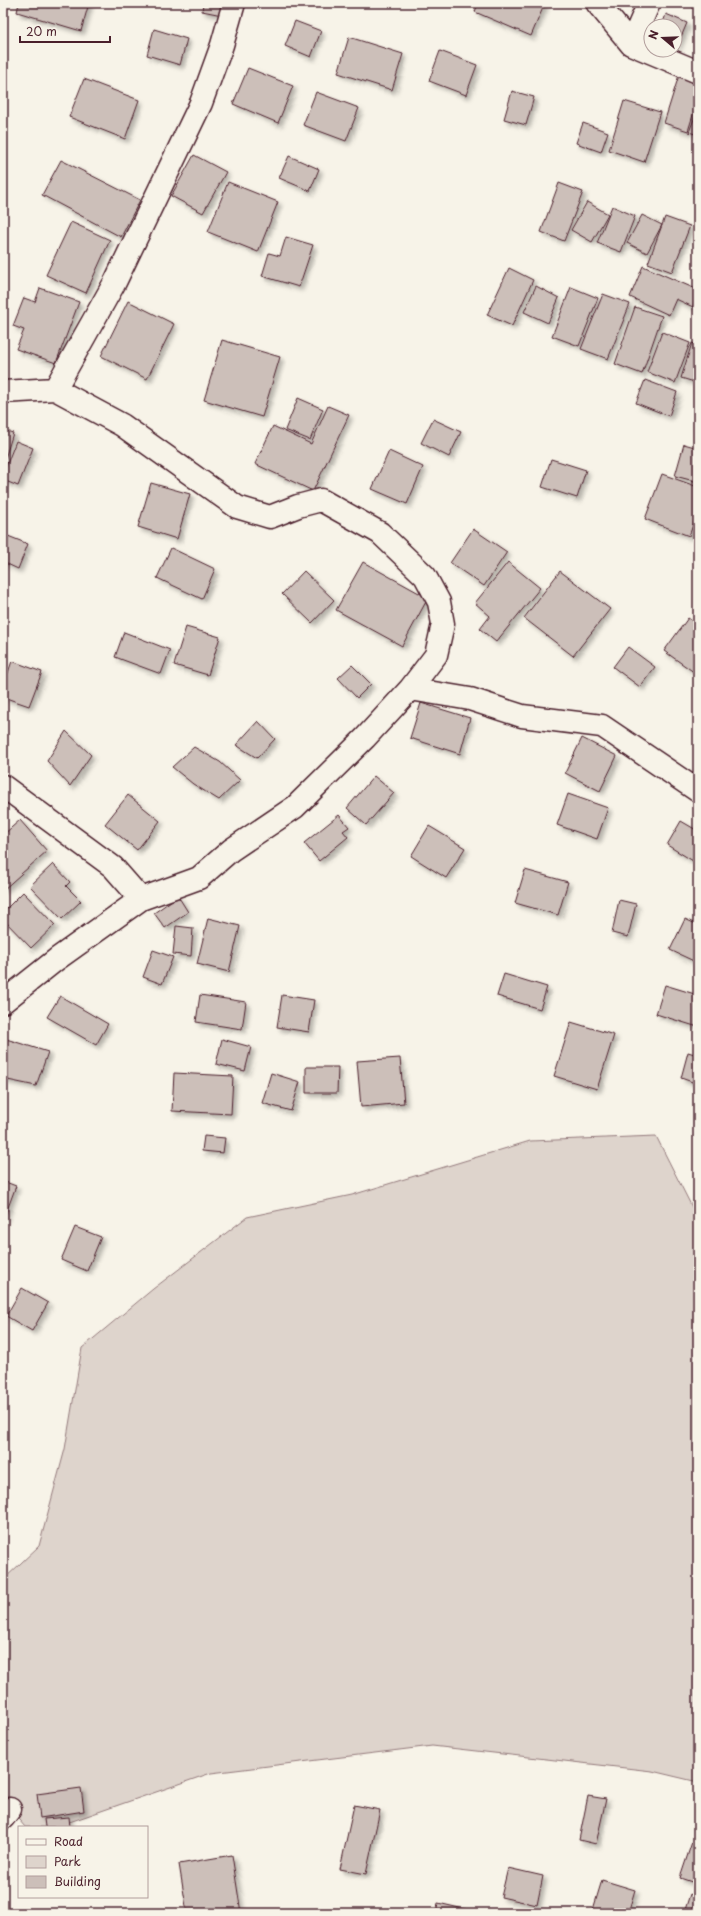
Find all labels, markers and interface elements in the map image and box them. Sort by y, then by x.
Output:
scale bar [20,18,110,44]
north arrow [643,18,683,58]
text: 20 m [26,22,57,40]
text: N [644,27,663,41]
legend [18,1826,148,1898]
text: Road [54,1832,83,1850]
text: Park [54,1852,81,1870]
text: Building [54,1872,101,1890]

